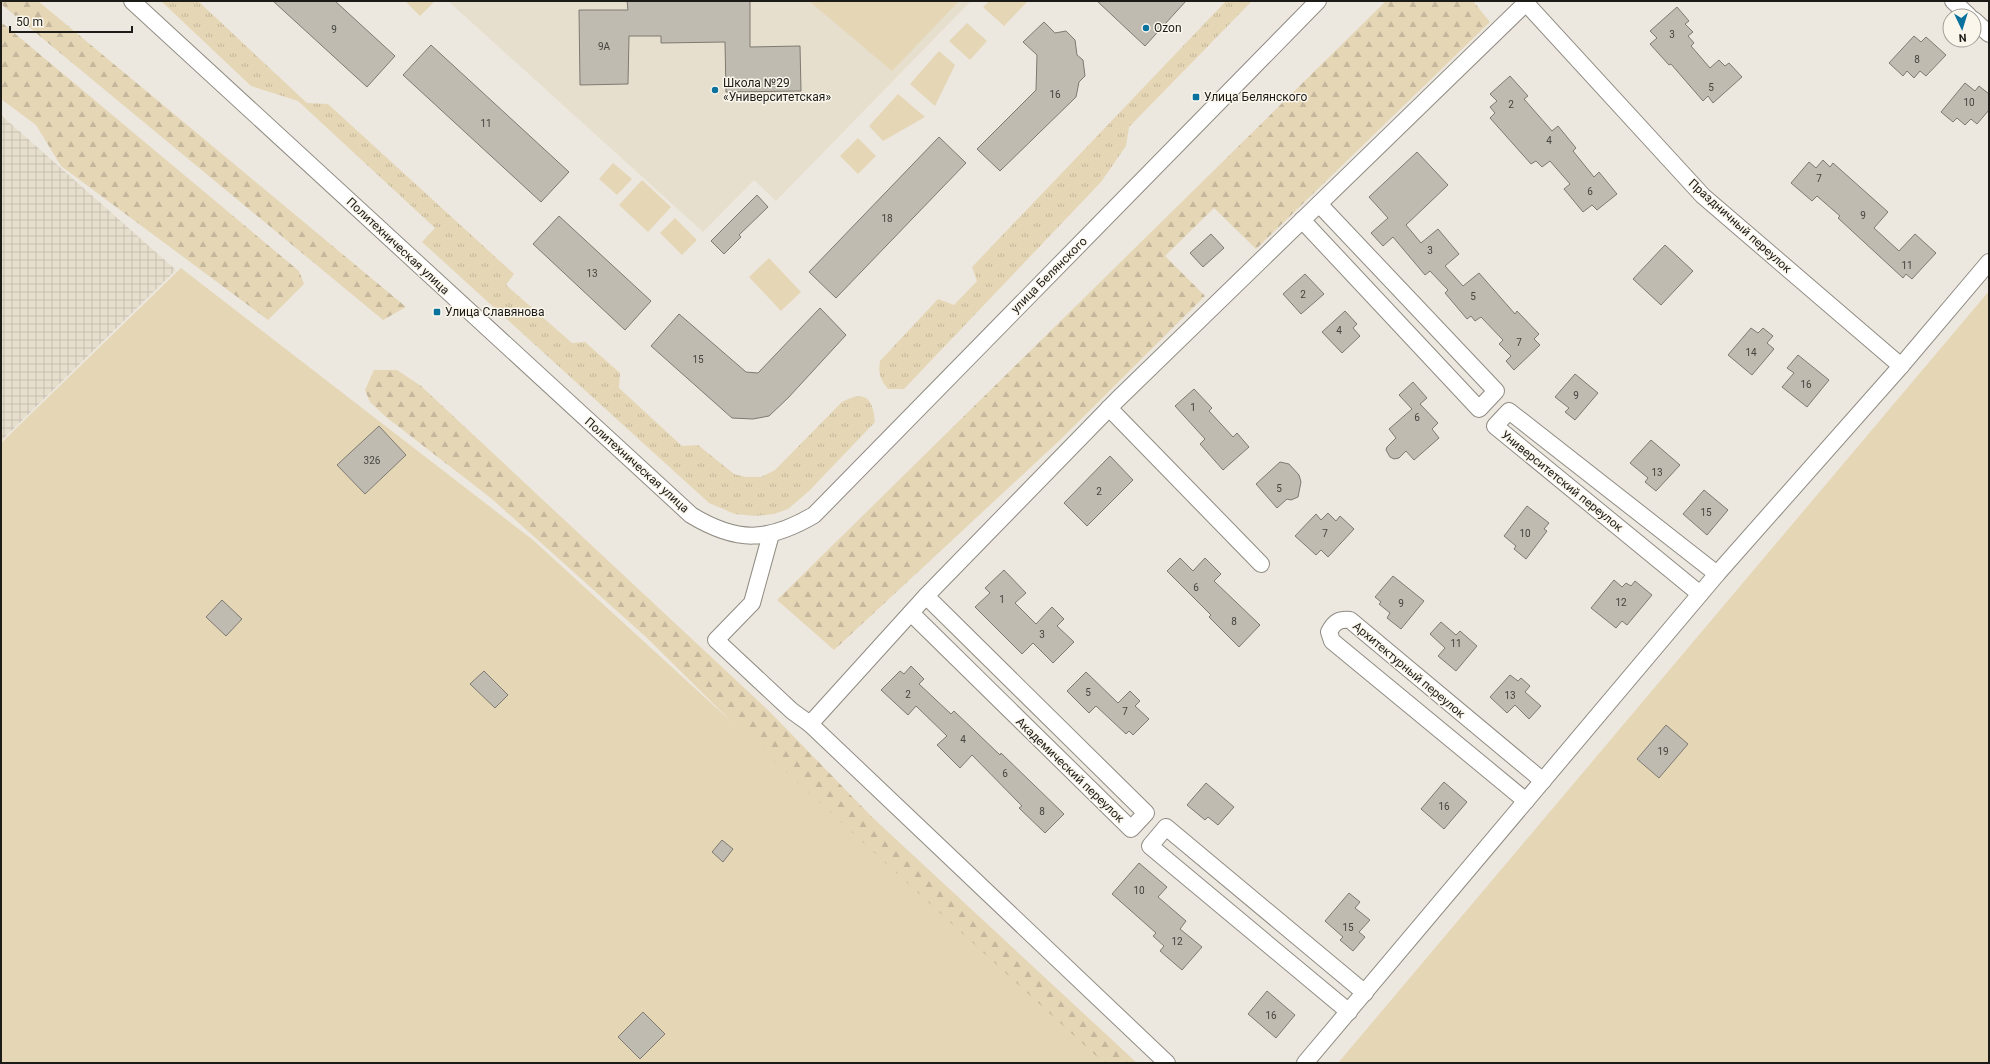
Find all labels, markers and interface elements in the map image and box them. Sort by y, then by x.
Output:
scale bar [10,8,132,34]
north arrow [1942,8,1982,48]
text: 50 m [16,15,43,29]
place label: Ozon [1154,21,1182,35]
marker: Ozon [1141,23,1151,33]
house number: 9 [331,24,337,35]
house number: 3 [1669,29,1675,40]
text: N [1958,31,1967,44]
house number: 9А [598,41,611,52]
house number: 8 [1914,54,1920,65]
place label: Школа №29 «Университетская» [723,76,831,104]
house number: 5 [1708,82,1714,93]
marker: Школа №29 «Университетская» [710,85,720,95]
house number: 16 [1049,89,1061,100]
place label: Улица Белянского [1204,90,1307,104]
marker: Улица Белянского [1191,92,1201,102]
house number: 10 [1963,97,1975,108]
house number: 2 [1508,99,1514,110]
house number: 11 [480,118,492,129]
house number: 4 [1546,135,1552,146]
house number: 7 [1816,173,1822,184]
street label: Праздничный переулок [1686,176,1795,276]
house number: 6 [1587,186,1593,197]
street label: Политехническая улица [344,195,452,297]
house number: 9 [1860,210,1866,221]
house number: 18 [881,213,893,224]
street label: улица Белянского [1008,234,1090,316]
house number: 3 [1427,245,1433,256]
house number: 11 [1901,260,1913,271]
house number: 13 [586,268,598,279]
house number: 2 [1300,289,1306,300]
house number: 5 [1470,291,1476,302]
place label: Улица Славянова [445,305,545,319]
marker: Улица Славянова [432,307,442,317]
house number: 4 [1336,325,1342,336]
house number: 7 [1516,337,1522,348]
house number: 14 [1745,347,1757,358]
house number: 15 [692,354,704,365]
house number: 16 [1800,379,1812,390]
house number: 9 [1573,390,1579,401]
house number: 1 [1190,402,1196,413]
house number: 6 [1414,412,1420,423]
street label: Политехническая улица [582,415,692,515]
street label: Университетский переулок [1498,428,1626,535]
house number: 326 [364,455,381,466]
house number: 13 [1651,467,1663,478]
house number: 5 [1276,483,1282,494]
house number: 2 [1096,486,1102,497]
house number: 15 [1700,507,1712,518]
house number: 7 [1322,528,1328,539]
house number: 10 [1519,528,1531,539]
house number: 6 [1193,582,1199,593]
house number: 1 [999,594,1005,605]
house number: 12 [1615,597,1627,608]
house number: 9 [1398,598,1404,609]
house number: 8 [1231,616,1237,627]
street label: Архитектурный переулок [1350,619,1468,721]
house number: 3 [1039,629,1045,640]
house number: 11 [1450,638,1462,649]
house number: 5 [1085,687,1091,698]
house number: 2 [905,689,911,700]
house number: 13 [1504,690,1516,701]
house number: 7 [1122,706,1128,717]
street label: Академический переулок [1013,715,1127,826]
house number: 4 [960,734,966,745]
house number: 19 [1657,746,1669,757]
house number: 6 [1002,768,1008,779]
house number: 16 [1438,801,1450,812]
house number: 8 [1039,806,1045,817]
house number: 10 [1133,885,1145,896]
house number: 15 [1342,922,1354,933]
house number: 12 [1171,936,1183,947]
house number: 16 [1265,1010,1277,1021]

